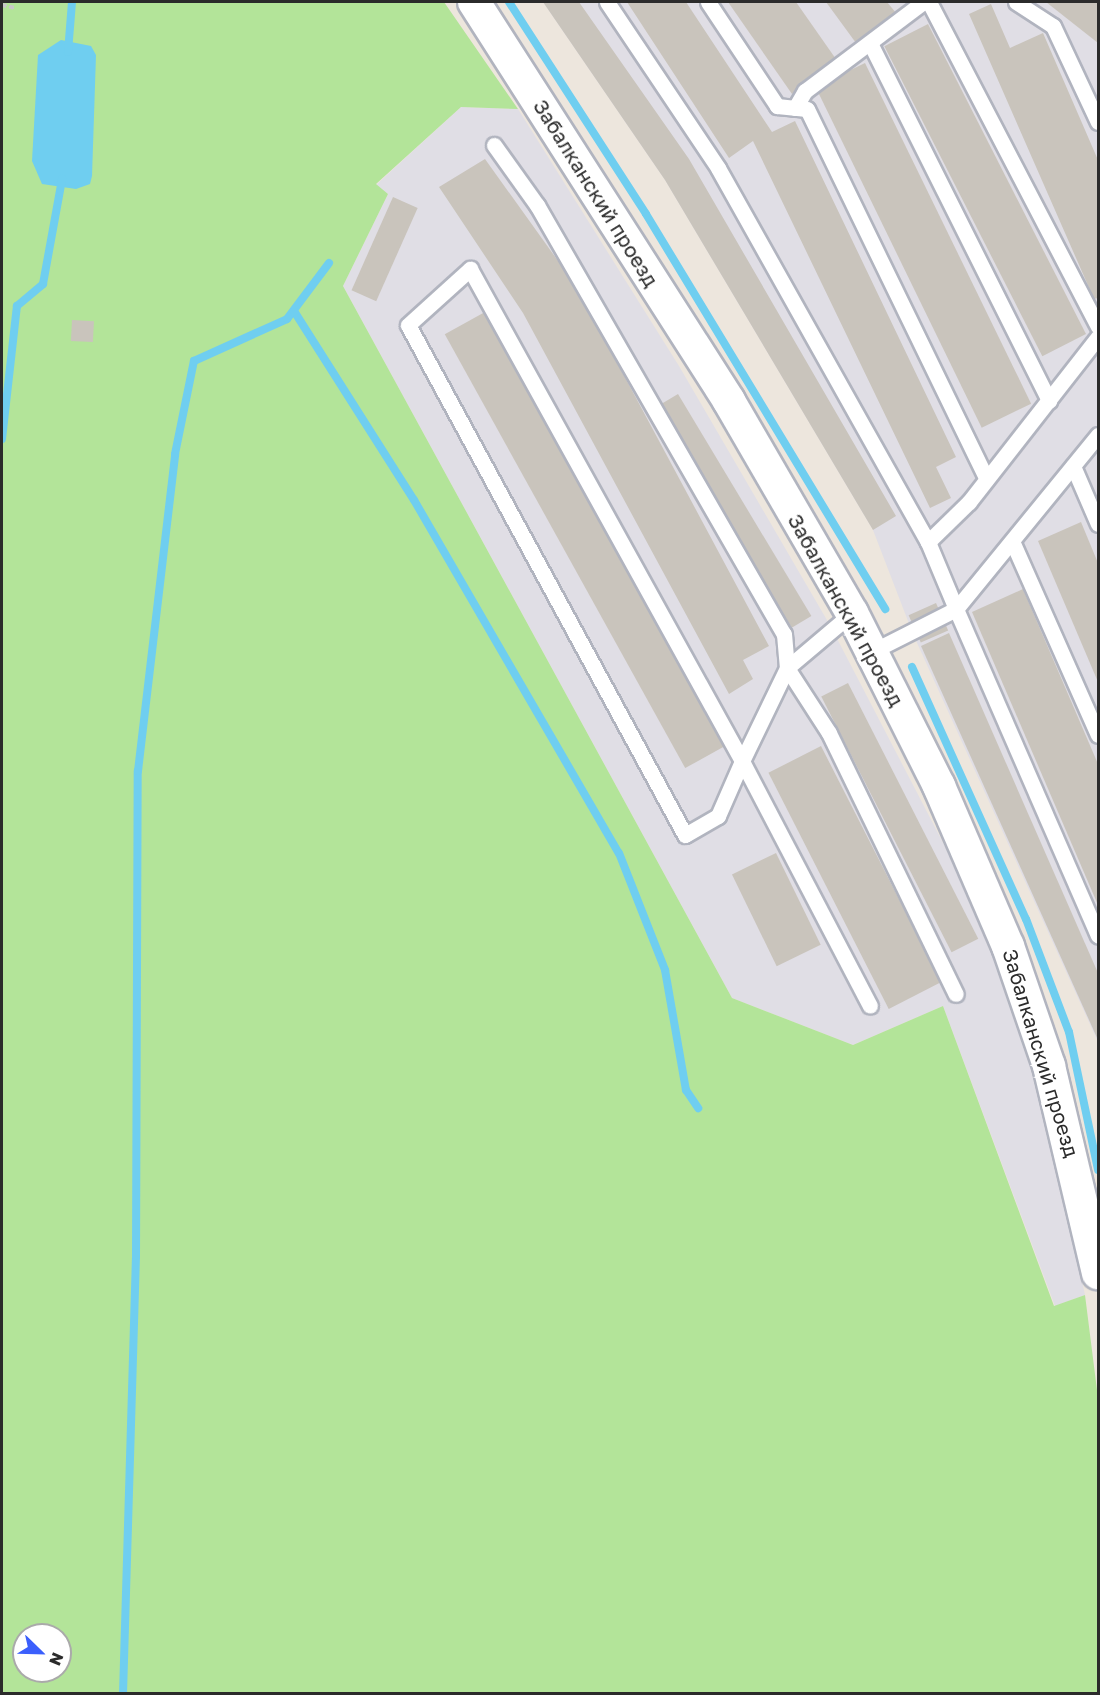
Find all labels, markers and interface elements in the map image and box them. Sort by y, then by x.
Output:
street label: Забалканский проезд [529,95,663,291]
street label: Забалканский проезд [783,510,909,710]
street label: Забалканский проезд [998,946,1084,1160]
north arrow [12,1623,72,1683]
text: N [45,1650,68,1669]

